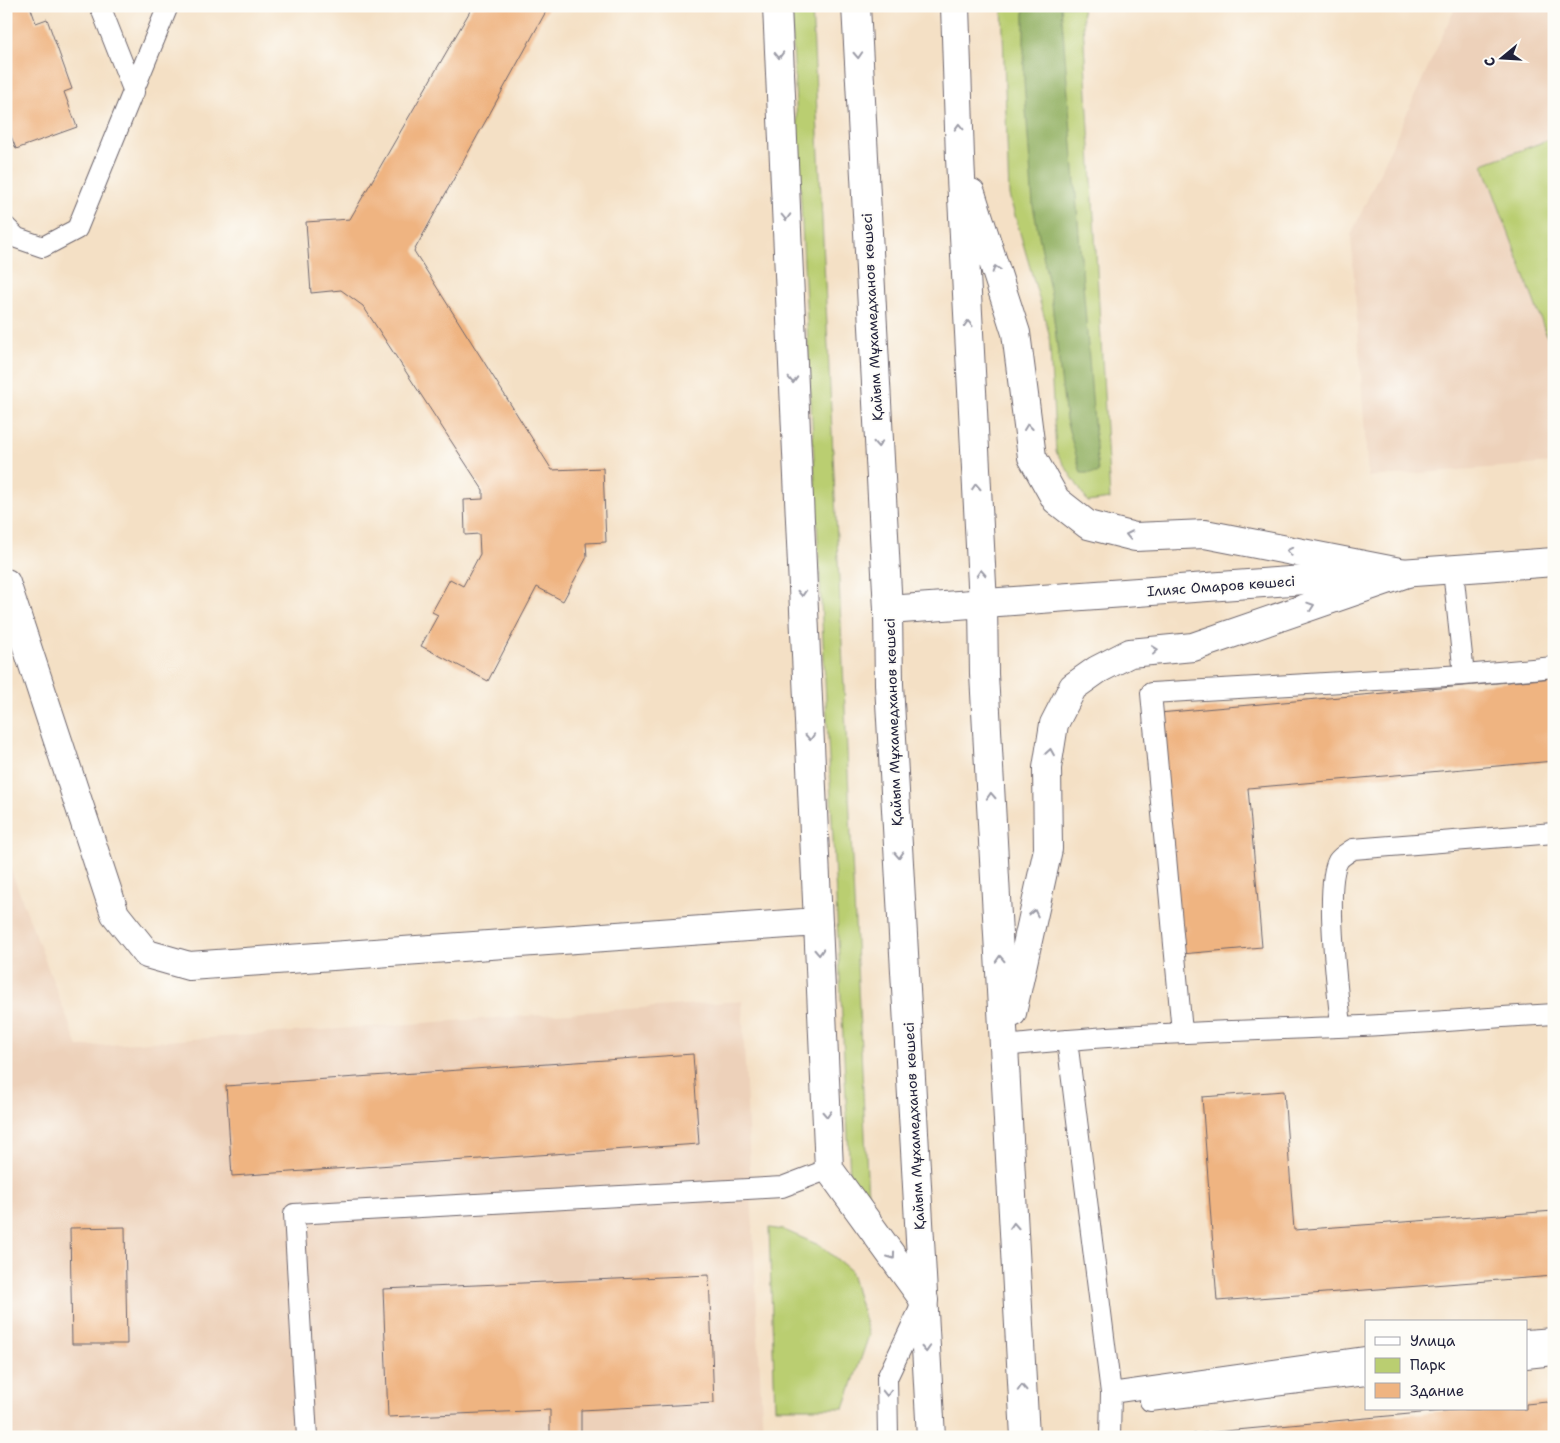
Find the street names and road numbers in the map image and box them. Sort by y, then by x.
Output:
street label: Қайым Мұхамедханов көшесі [858,212,886,422]
street label: Ілияс Омаров көшесі [1146,572,1296,600]
street label: Қайым Мұхамедханов көшесі [880,618,906,826]
street label: Қайым Мұхамедханов көшесі [900,1021,928,1231]

